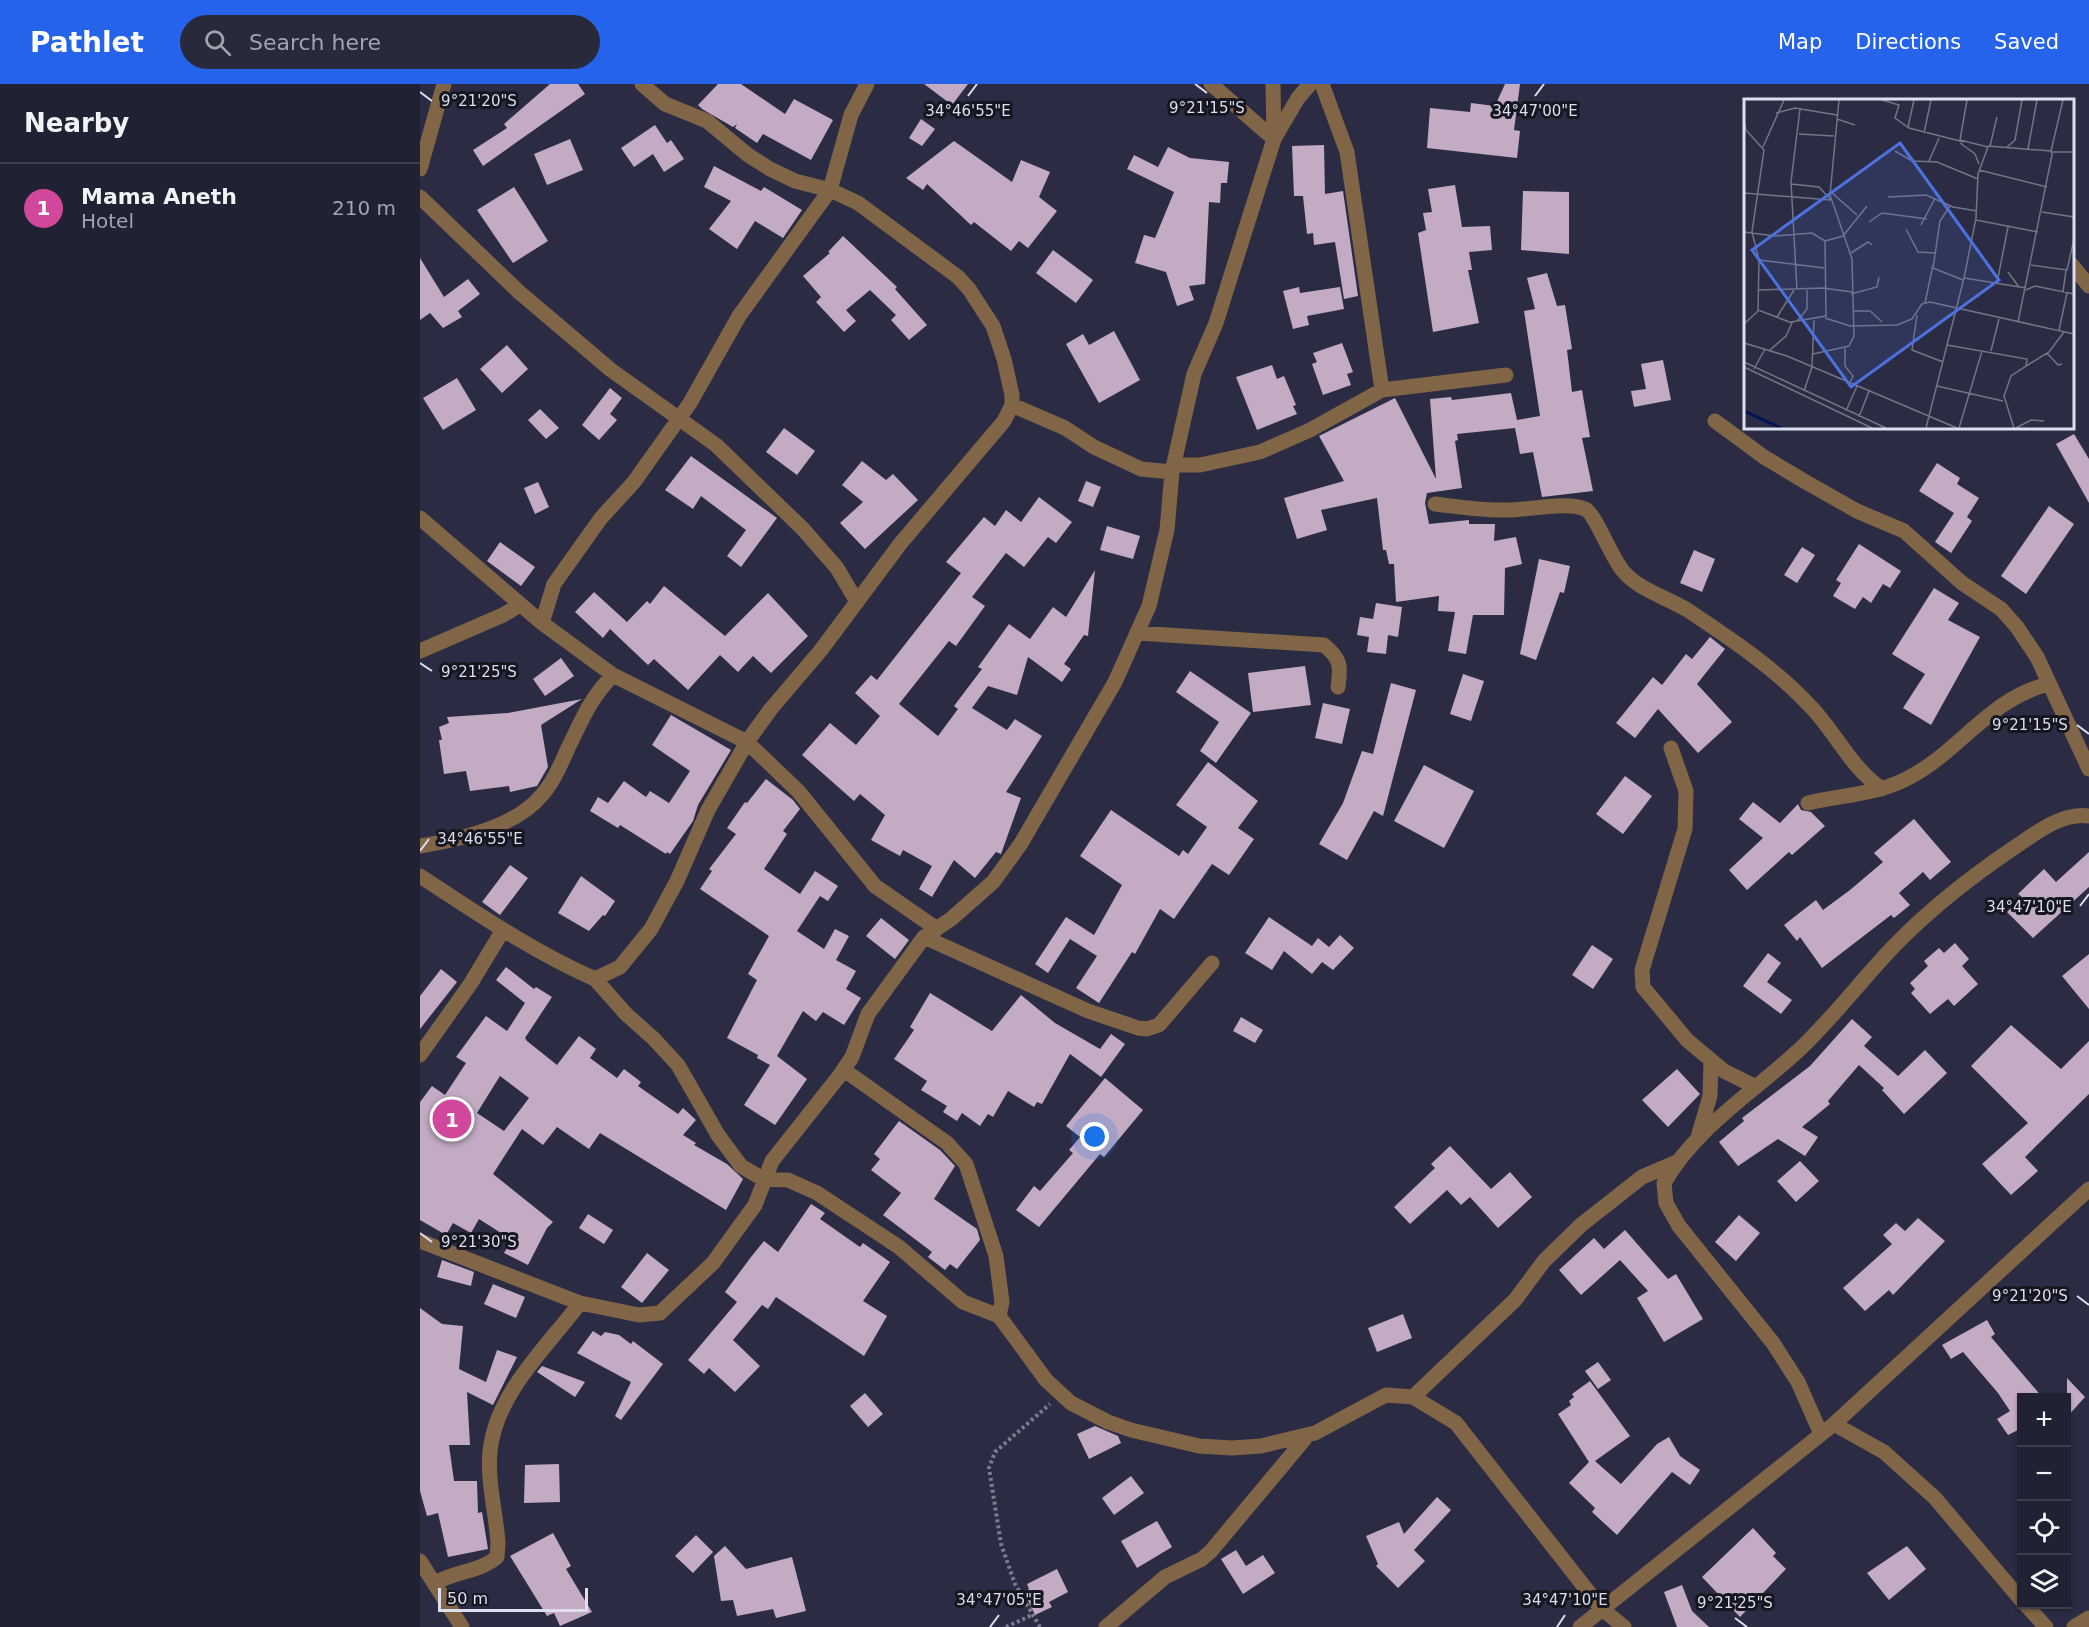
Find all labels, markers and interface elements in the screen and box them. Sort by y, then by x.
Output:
search box [180,15,600,69]
text: Pathlet [30,26,144,59]
icon: search [201,26,234,59]
text: Search here [249,30,381,55]
text: Map [1778,30,1822,54]
text: Directions [1855,30,1961,54]
text: Saved [1994,30,2059,54]
text: 9°21'20"S [441,92,517,110]
text: 9°21'15"S [1169,99,1245,117]
inset map [1744,99,2074,429]
text: 34°46'55"E [925,102,1011,120]
text: 34°47'00"E [1492,102,1578,120]
text: Nearby [24,108,129,138]
text: Mama Aneth [81,184,237,209]
text: 1 [37,196,50,220]
text: 210 m [332,196,396,220]
text: Hotel [81,209,134,233]
text: 9°21'25"S [441,663,517,681]
text: 9°21'15"S [1992,716,2068,734]
text: 34°46'55"E [437,830,523,848]
text: 34°47'10"E [1986,898,2072,916]
pin: 1 [432,1096,471,1142]
your location [1080,1122,1109,1151]
text: 9°21'30"S [441,1233,517,1251]
text: 9°21'20"S [1992,1287,2068,1305]
map controls [2017,1393,2071,1609]
button: + [2017,1393,2071,1447]
button: − [2017,1447,2071,1501]
button: locate [2017,1501,2071,1555]
button: layers [2017,1555,2071,1609]
scale bar [438,1585,588,1612]
text: 50 m [447,1589,488,1608]
text: 34°47'05"E [956,1591,1042,1609]
text: 34°47'10"E [1522,1591,1608,1609]
text: 9°21'25"S [1697,1594,1773,1612]

